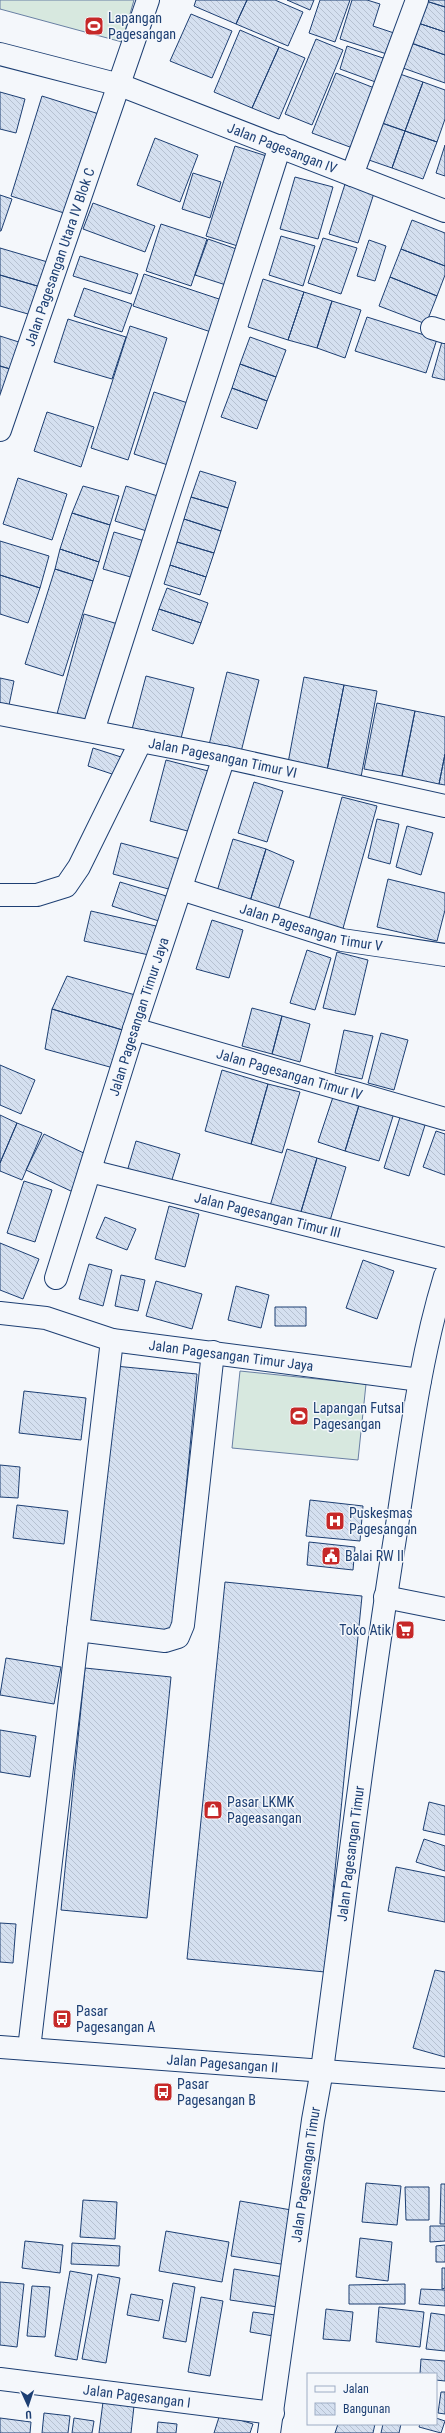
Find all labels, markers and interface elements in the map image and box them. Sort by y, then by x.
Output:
place label: Lapangan Pagesangan [108,10,176,42]
sports icon: Lapangan Pagesangan [83,15,105,37]
street label: Jalan Pagesangan IV [225,119,339,176]
street label: Jalan Pagesangan Utara IV Blok C [21,166,98,348]
street label: Jalan Pagesangan Timur VI [147,735,298,781]
street label: Jalan Pagesangan Timur V [238,900,384,954]
street label: Jalan Pagesangan Timur Jaya [106,935,172,1098]
street label: Jalan Pagesangan Timur IV [215,1045,365,1103]
street label: Jalan Pagesangan Timur III [193,1189,343,1241]
street label: Jalan Pagesangan Timur Jaya [148,1337,314,1374]
place label: Lapangan Futsal Pagesangan [313,1400,404,1432]
sports icon: Lapangan Futsal Pagesangan [288,1405,310,1427]
place label: Puskesmas Pagesangan [349,1505,417,1537]
hospital icon: Puskesmas Pagesangan [324,1510,346,1532]
public building icon: Balai RW II [320,1545,342,1567]
place label: Balai RW II [345,1548,404,1564]
supermarket icon: Toko Atik [394,1619,416,1641]
place label: Toko Atik [339,1622,392,1638]
street label: Jalan Pagesangan Timur [334,1785,367,1922]
place label: Pasar LKMK Pageasangan [227,1794,302,1826]
shop icon: Pasar LKMK Pageasangan [202,1799,224,1821]
place label: Pasar Pagesangan A [76,2003,155,2035]
bus stop icon: Pasar Pagesangan A [51,2008,73,2030]
street label: Jalan Pagesangan II [166,2051,279,2076]
place label: Pasar Pagesangan B [177,2076,256,2108]
bus stop icon: Pasar Pagesangan B [152,2081,174,2103]
street label: Jalan Pagesangan Timur [288,2106,323,2243]
legend [307,2373,437,2425]
street label: Jalan Pagesangan I [82,2381,192,2411]
text: Jalan [343,2382,369,2396]
north arrow [8,2385,48,2425]
text: Bangunan [343,2402,390,2416]
text: U [25,2408,32,2421]

